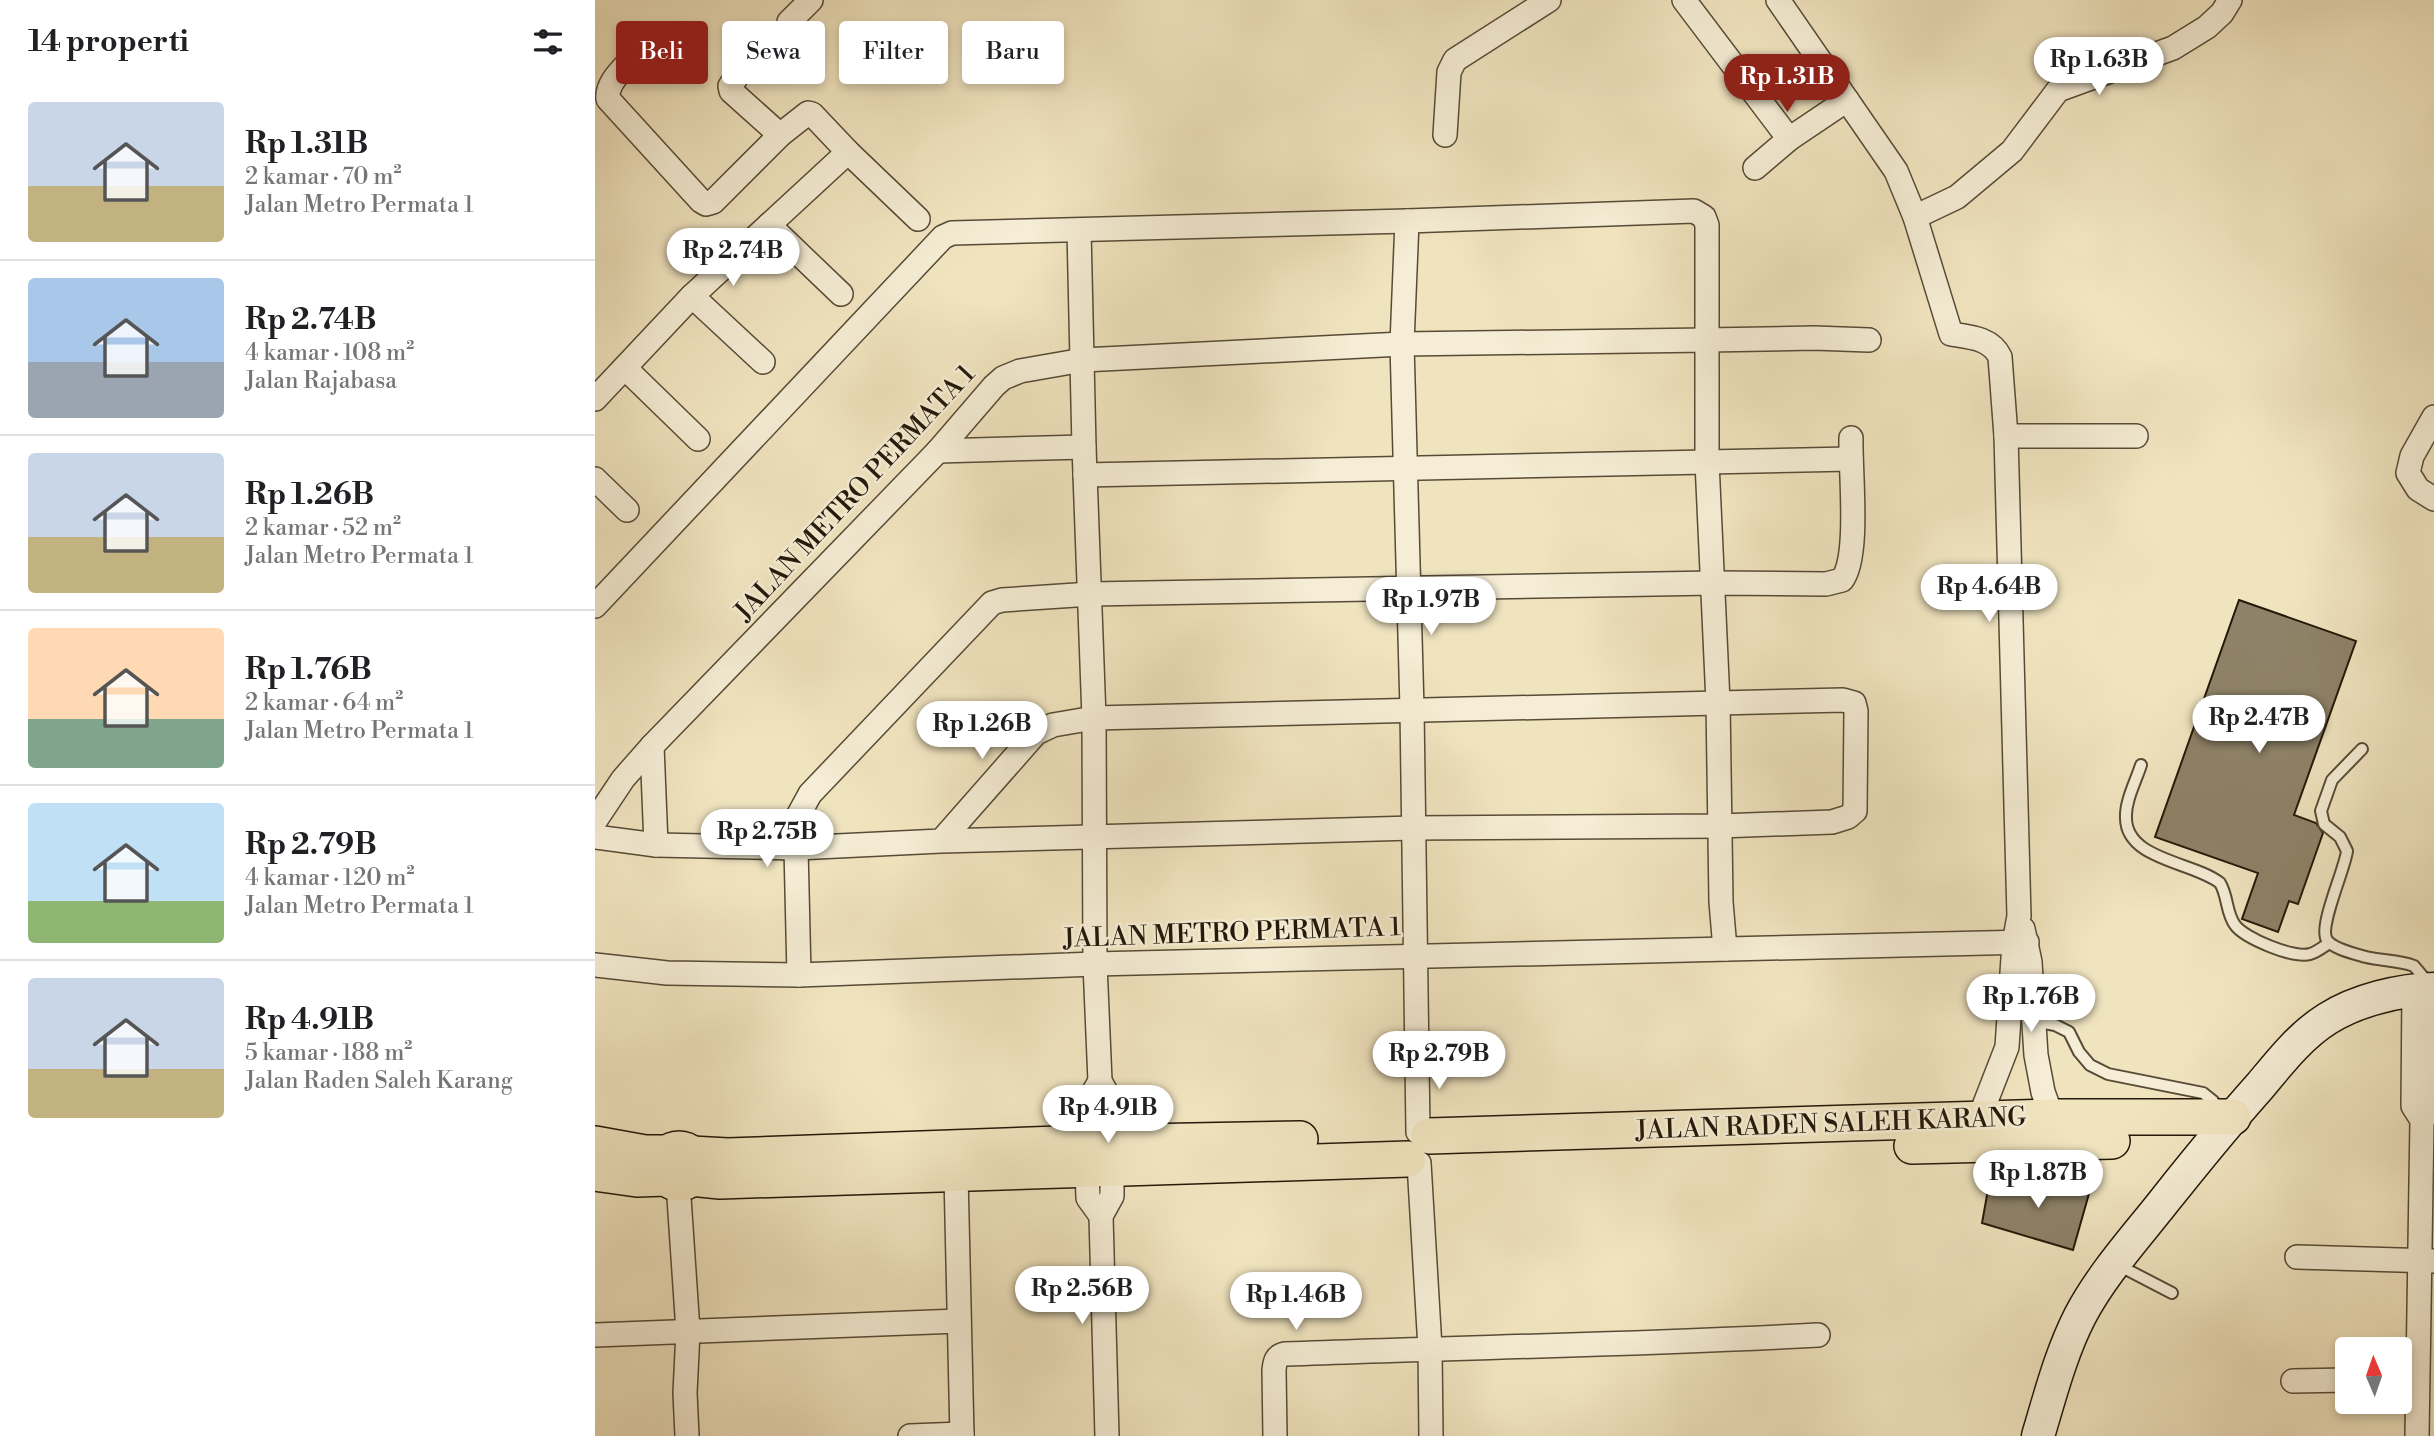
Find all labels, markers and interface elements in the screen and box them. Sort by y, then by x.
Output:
chip: Beli [616,21,708,84]
chip: Sewa [722,21,825,84]
chip: Filter [839,21,948,84]
chip: Baru [962,21,1064,84]
text: 14 properti [28,23,189,61]
icon: filters [529,23,567,61]
pin: Rp 1.63B [2027,38,2171,97]
text: Rp 1.63B [2050,46,2148,74]
pin: Rp 1.31B [1715,54,1859,114]
text: Rp 1.31B [1740,63,1834,91]
text: Rp 1.31B [245,125,368,163]
icon: home [84,130,168,214]
text: 2 kamar · 70 m² [245,163,401,191]
text: Jalan Metro Permata 1 [245,191,474,219]
pin: Rp 2.74B [661,229,805,288]
text: Rp 2.74B [683,237,783,265]
text: Rp 2.74B [245,301,376,339]
icon: home [84,306,168,390]
text: 4 kamar · 108 m² [245,339,414,367]
street label: JALAN METRO PERMATA 1 [727,359,982,628]
text: Jalan Rajabasa [245,367,397,395]
text: Rp 1.26B [245,476,374,514]
icon: home [84,481,168,565]
text: 2 kamar · 52 m² [245,514,401,542]
text: Jalan Metro Permata 1 [245,542,474,570]
pin: Rp 4.64B [1917,564,2061,624]
text: Rp 4.64B [1937,573,2041,601]
pin: Rp 1.97B [1359,578,1503,637]
text: Rp 1.97B [1382,586,1480,614]
text: Rp 1.76B [245,651,372,689]
icon: home [84,656,168,740]
text: 2 kamar · 64 m² [245,689,403,717]
pin: Rp 2.47B [2187,696,2331,755]
pin: Rp 1.26B [910,702,1054,761]
text: Rp 2.47B [2208,704,2310,732]
text: Rp 1.26B [933,710,1031,738]
text: Jalan Metro Permata 1 [245,717,474,745]
pin: Rp 2.75B [695,810,839,869]
text: Rp 2.75B [717,818,817,846]
text: Rp 2.79B [245,826,377,864]
icon: home [84,831,168,915]
text: 4 kamar · 120 m² [245,864,415,892]
text: Jalan Metro Permata 1 [245,892,474,920]
street label: JALAN METRO PERMATA 1 [1062,911,1401,955]
pin: Rp 1.76B [1959,974,2103,1034]
text: Rp 1.76B [1982,983,2080,1011]
text: Rp 4.91B [245,1001,374,1039]
icon: home [84,1006,168,1090]
pin: Rp 2.79B [1367,1032,1511,1091]
text: 5 kamar · 188 m² [245,1039,412,1067]
text: Rp 2.79B [1389,1040,1489,1068]
text: Jalan Raden Saleh Karang [245,1067,513,1095]
pin: Rp 4.91B [1036,1086,1180,1145]
text: Rp 4.91B [1059,1094,1158,1122]
street label: JALAN RADEN SALEH KARANG [1634,1101,2027,1147]
pin: Rp 1.87B [1966,1150,2110,1210]
text: Rp 1.87B [1989,1159,2087,1187]
pin: Rp 2.56B [1010,1266,1154,1326]
pin: Rp 1.46B [1224,1272,1368,1332]
text: Rp 2.56B [1031,1275,1133,1303]
text: Rp 1.46B [1246,1281,1346,1309]
north arrow [2335,1337,2411,1414]
map controls [2335,1337,2412,1414]

